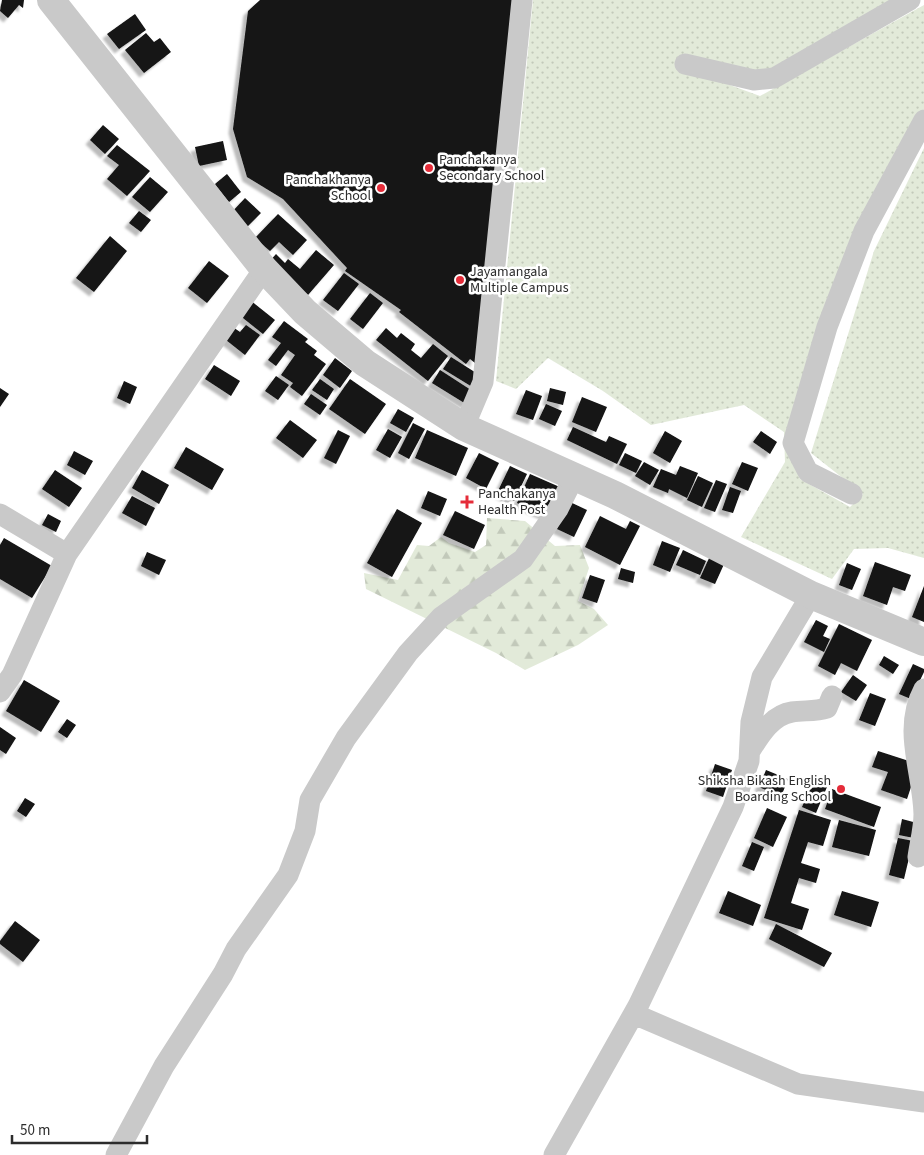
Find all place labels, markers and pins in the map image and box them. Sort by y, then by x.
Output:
place label: Panchakanya Secondary School [439,150,545,186]
marker: Panchakanya Secondary School [423,162,435,174]
place label: Panchakhanya School [285,170,371,206]
marker: Panchakhanya School [375,182,387,194]
place label: Jayamangala Multiple Campus [470,262,569,298]
marker: Jayamangala Multiple Campus [454,274,466,286]
place label: Panchakanya Health Post [478,484,556,520]
marker: Panchakanya Health Post [460,495,474,509]
place label: Shiksha Bikash English Boarding School [698,771,831,807]
marker: Shiksha Bikash English Boarding School [835,783,847,795]

